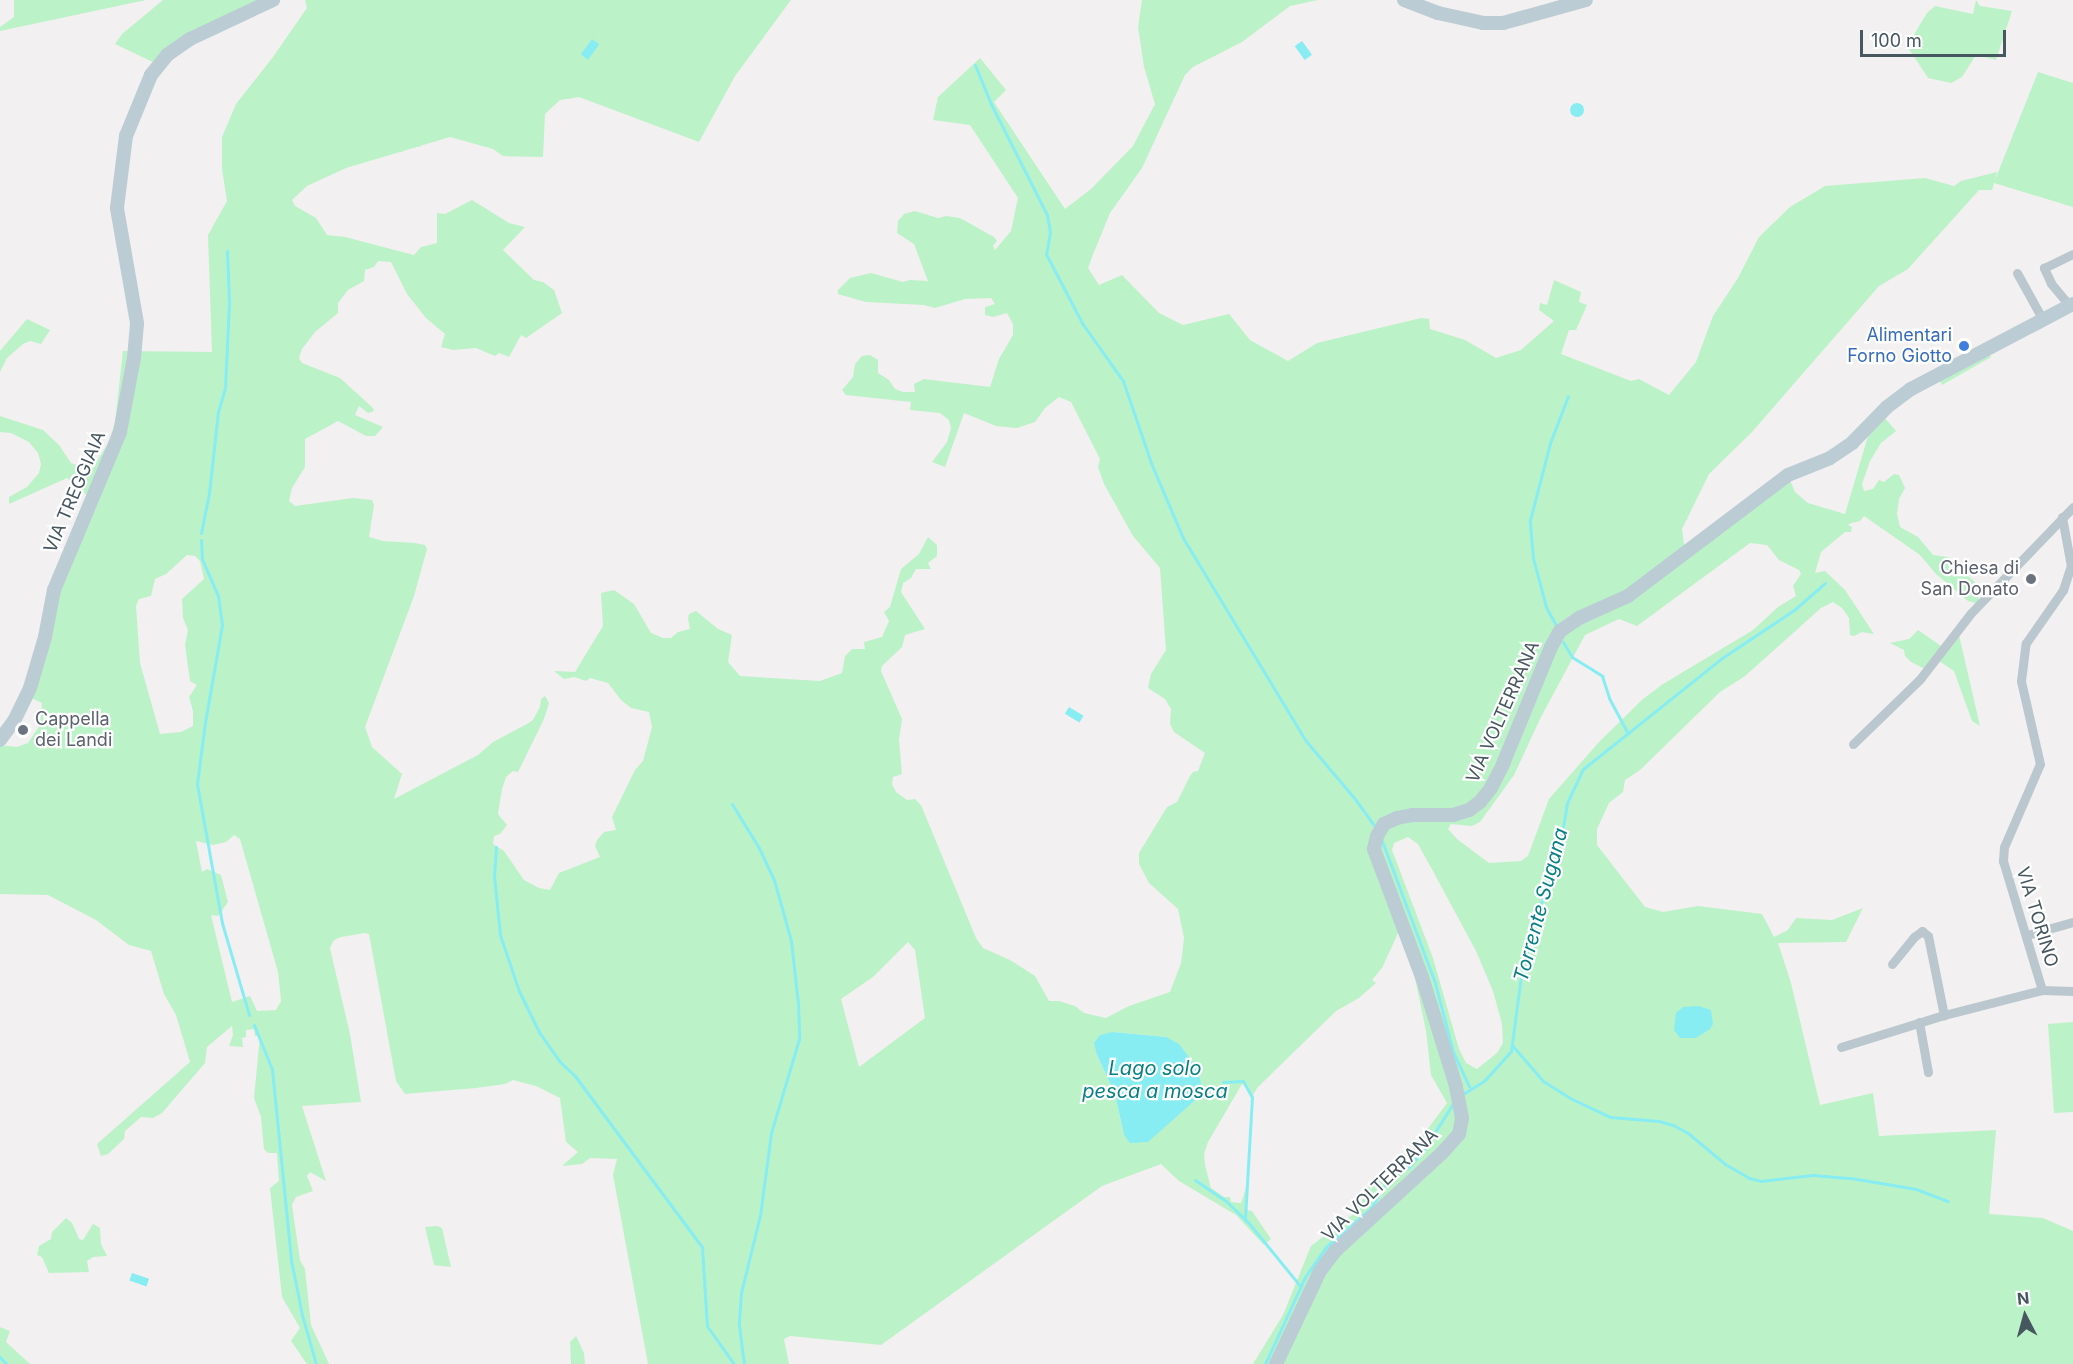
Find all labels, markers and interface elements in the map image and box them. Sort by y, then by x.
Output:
scale bar [1863,18,2008,56]
text: 100 m [1871,30,1922,51]
place label: Alimentari Forno Giotto [1847,325,1952,368]
marker: Alimentari Forno Giotto [1957,339,1971,353]
street label: VIA TREGGIAIA [40,428,110,556]
place label: Chiesa di San Donato [1921,558,2019,600]
marker: Chiesa di San Donato [2024,572,2038,586]
street label: VIA VOLTERRANA [1462,638,1544,786]
place label: Cappella dei Landi [35,709,112,752]
marker: Cappella dei Landi [16,723,30,737]
water label: Torrente Sugana [1509,825,1573,985]
street label: VIA TORINO [2012,864,2062,970]
water label: Lago solo pesca a mosca [1082,1057,1228,1104]
street label: VIA VOLTERRANA [1318,1124,1442,1246]
north arrow [1995,1286,2055,1346]
text: N [2016,1288,2030,1309]

